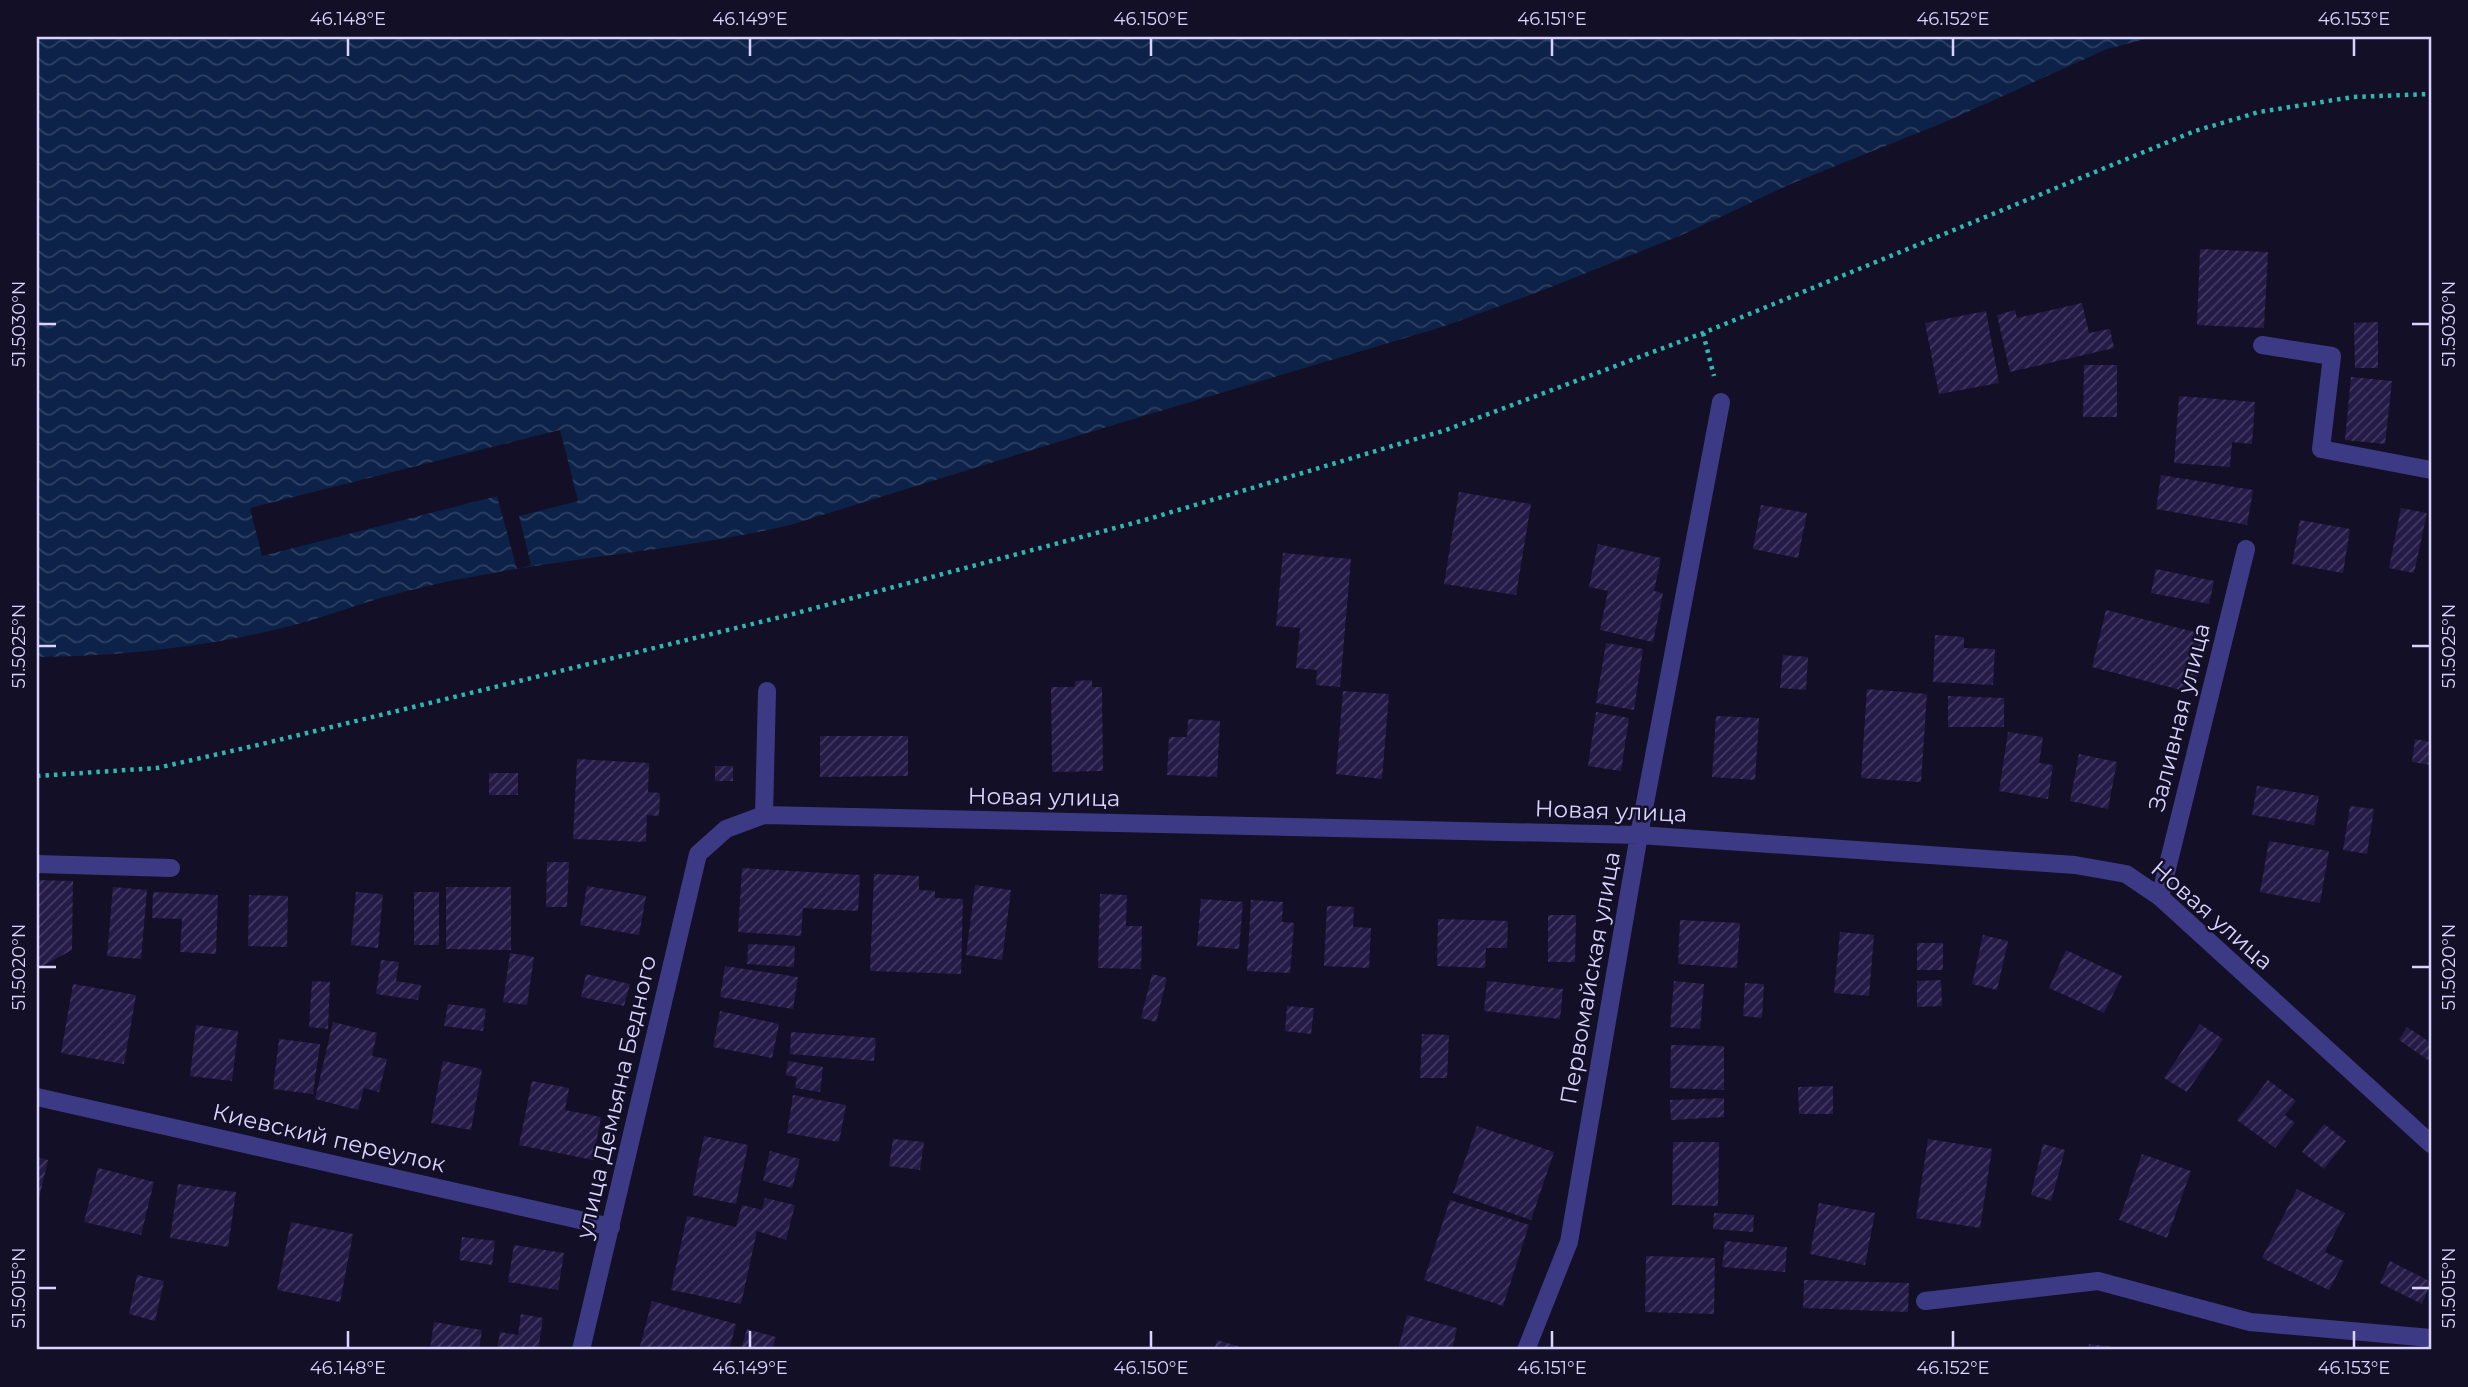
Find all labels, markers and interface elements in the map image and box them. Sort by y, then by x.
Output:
text: 46.148°E [310,8,386,30]
text: 46.149°E [712,8,788,30]
text: 46.150°E [1114,8,1188,30]
text: 46.151°E [1517,8,1587,30]
text: 46.152°E [1916,8,1990,30]
text: 46.153°E [2318,8,2390,30]
text: 51.5030°N [8,281,30,367]
text: 51.5030°N [2438,281,2460,367]
text: 51.5025°N [8,604,30,688]
text: 51.5025°N [2438,604,2460,688]
street label: Заливная улица [2142,620,2216,814]
street label: Новая улица [967,782,1121,812]
street label: Новая улица [1534,794,1688,828]
street label: Первомайская улица [1554,849,1626,1107]
street label: Новая улица [2145,854,2279,976]
text: 51.5020°N [8,924,30,1010]
text: 51.5020°N [2438,924,2460,1010]
street label: улица Демьяна Бедного [570,953,662,1242]
street label: Киевский переулок [210,1098,449,1179]
text: 51.5015°N [8,1247,30,1329]
text: 51.5015°N [2438,1247,2460,1329]
text: 46.148°E [310,1357,386,1379]
text: 46.149°E [712,1357,788,1379]
text: 46.150°E [1114,1357,1188,1379]
text: 46.151°E [1517,1357,1587,1379]
text: 46.152°E [1916,1357,1990,1379]
text: 46.153°E [2318,1357,2390,1379]

